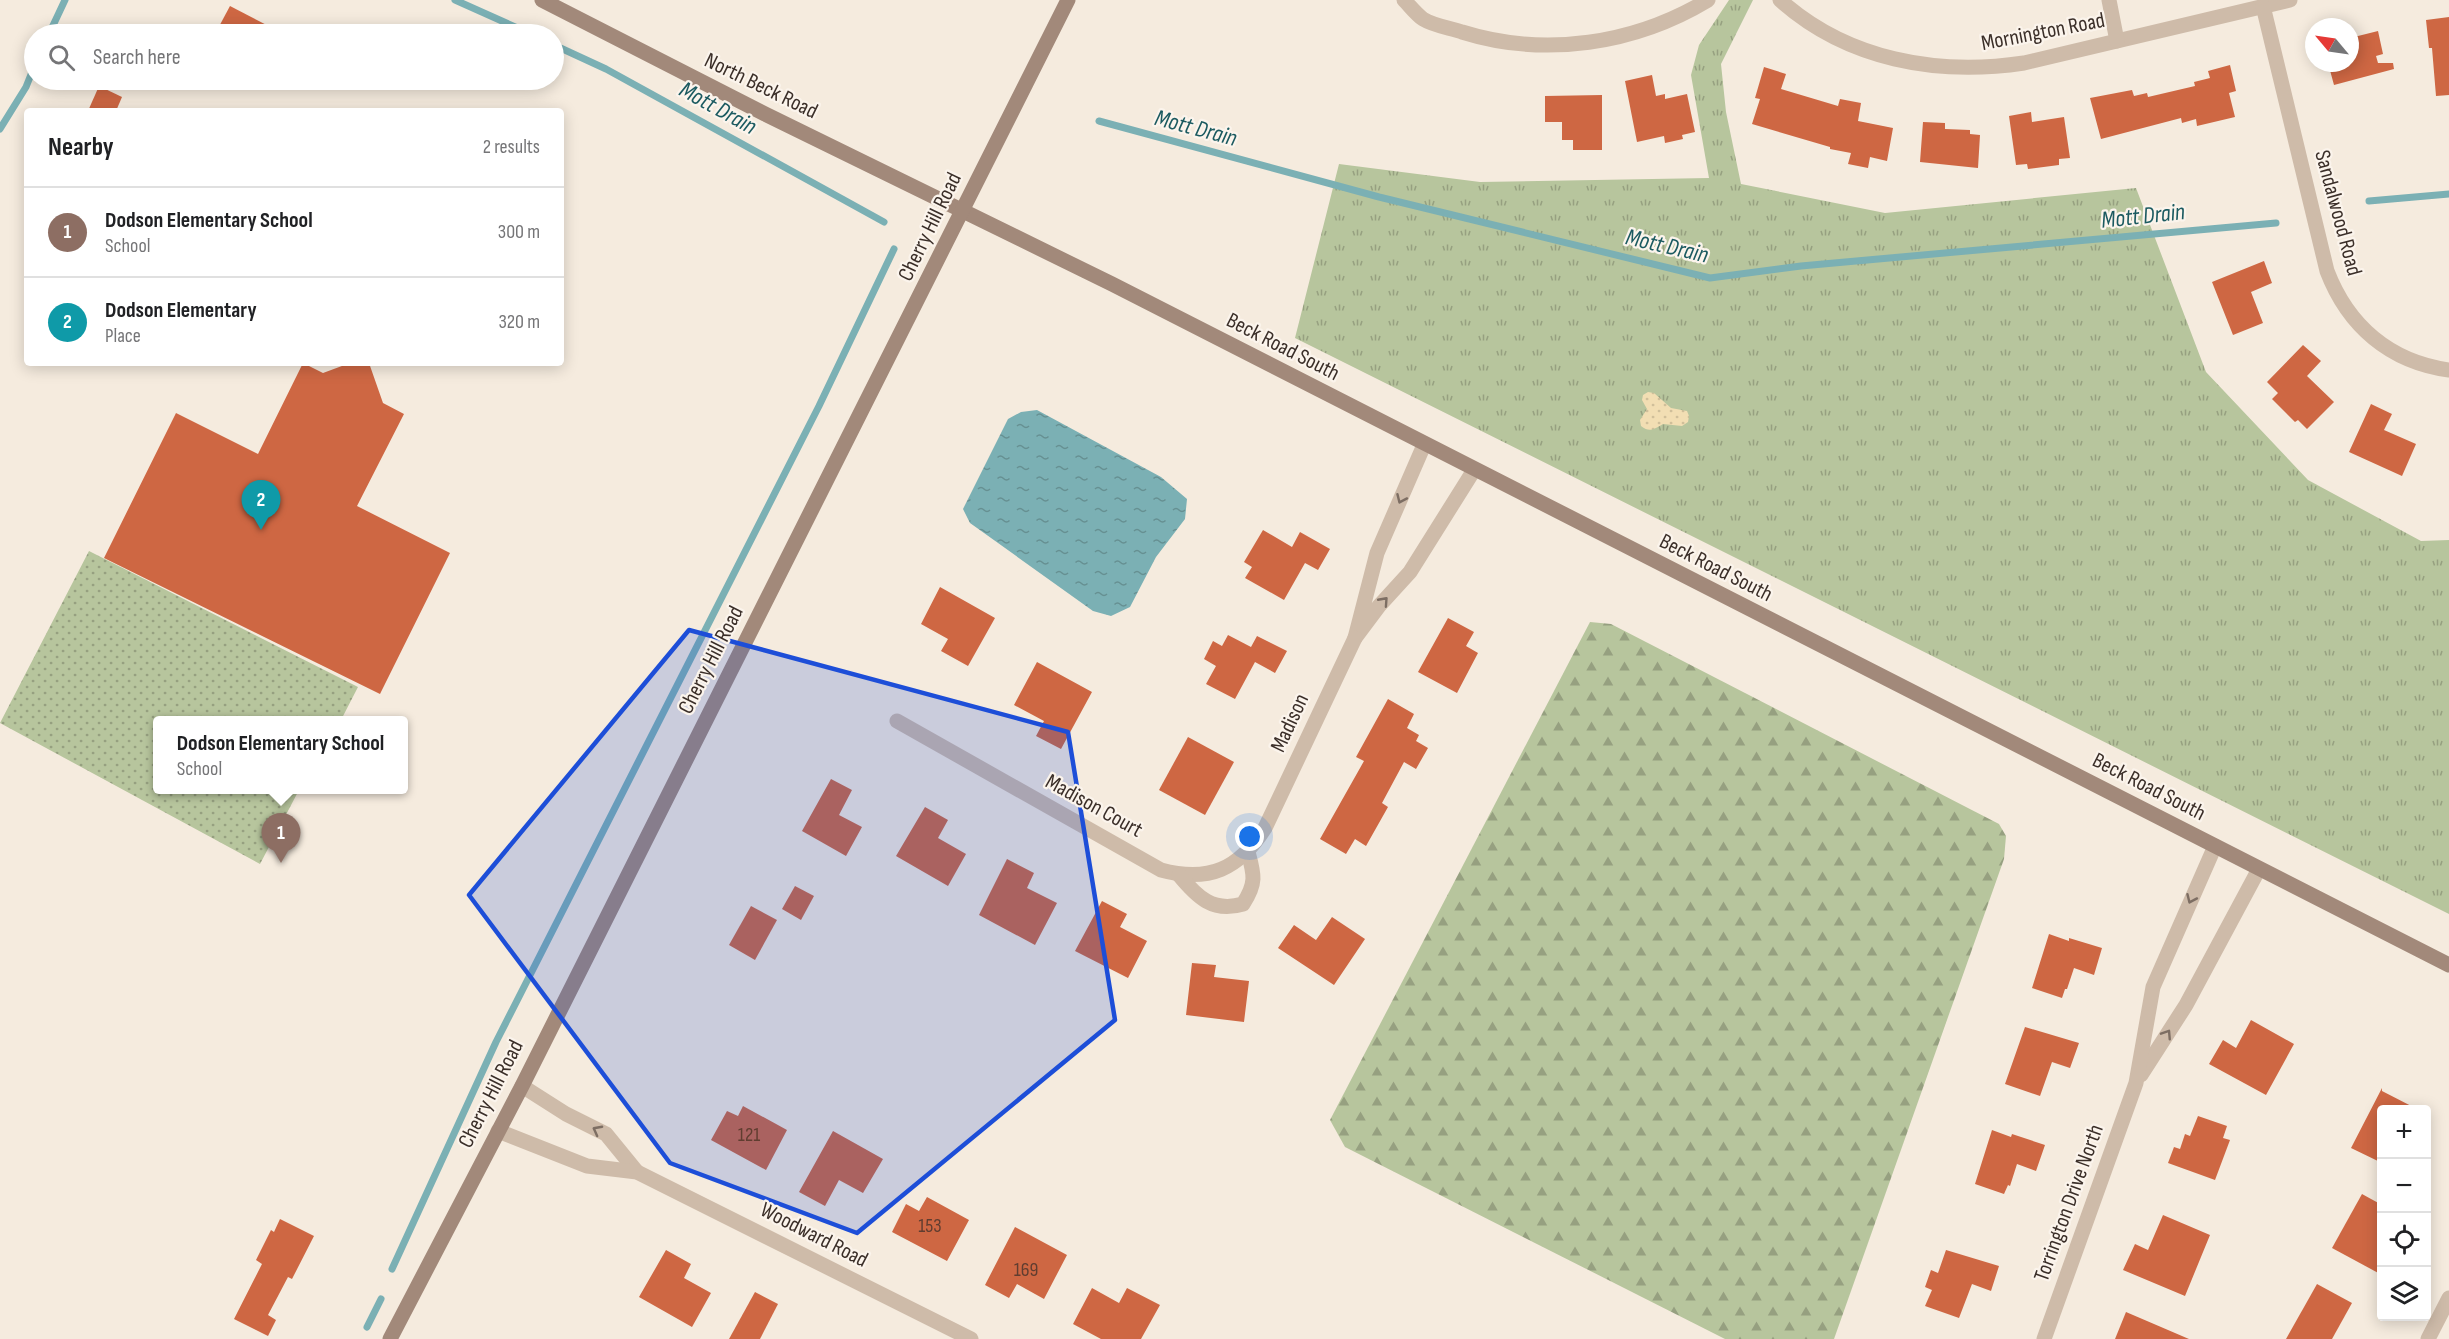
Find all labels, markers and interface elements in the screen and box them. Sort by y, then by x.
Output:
street label: Mornington Road [1979,7,2107,57]
north arrow [2305,18,2359,72]
search box [24,24,564,90]
icon: search [45,41,78,74]
text: Search here [93,44,180,71]
street label: North Beck Road [700,47,822,125]
water label: Mott Drain [674,75,762,141]
water label: Mott Drain [1152,103,1240,153]
text: Nearby [48,132,114,163]
text: 2 results [483,135,540,159]
street label: Sandalwood Road [2308,147,2368,279]
street label: Cherry Hill Road [892,168,968,286]
water label: Mott Drain [2100,197,2186,235]
text: Dodson Elementary School [105,207,313,234]
text: 1 [64,220,71,244]
text: 300 m [498,220,540,244]
water label: Mott Drain [1623,222,1711,270]
text: School [105,234,150,258]
text: Dodson Elementary [105,297,257,324]
street label: Beck Road South [1222,307,1344,387]
text: 2 [63,310,72,334]
text: 320 m [498,310,540,334]
text: Place [105,324,141,348]
pin: 2 [242,480,280,530]
one-way arrow [1396,492,1408,503]
street label: Beck Road South [1655,528,1777,608]
one-way arrow [1377,597,1388,608]
street label: Cherry Hill Road [672,602,750,718]
street label: Madison [1265,690,1315,756]
popup [153,716,408,794]
text: Dodson Elementary School [177,730,384,757]
street label: Beck Road South [2088,747,2210,827]
text: School [177,757,222,781]
street label: Madison Court [1041,768,1148,844]
pin: 1 [262,814,300,863]
your location [1235,822,1264,851]
one-way arrow [2187,893,2199,904]
one-way arrow [2160,1030,2172,1040]
street label: Cherry Hill Road [452,1036,530,1152]
map controls [2377,1105,2431,1321]
button: + [2377,1105,2431,1159]
street label: Torrington Drive North [2028,1121,2110,1285]
house number: 121 [738,1123,760,1147]
one-way arrow [593,1126,603,1137]
button: − [2377,1159,2431,1213]
street label: Woodward Road [756,1196,872,1274]
button: locate [2377,1213,2431,1267]
house number: 153 [918,1214,942,1238]
house number: 169 [1014,1258,1038,1282]
button: layers [2377,1267,2431,1321]

